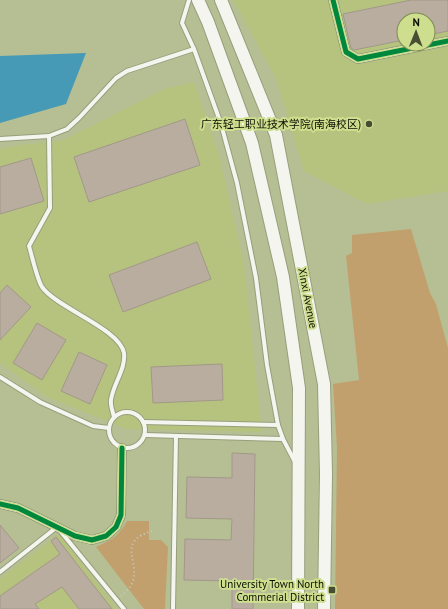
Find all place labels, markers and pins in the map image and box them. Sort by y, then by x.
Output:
place label: 广东轻工职业技术学院(南海校区) [201,117,361,131]
marker: 广东轻工职业技术学院(南海校区) [364,119,374,129]
place label: University Town North Commerial District [220,577,324,604]
marker: University Town North Commerial District [327,585,337,595]

